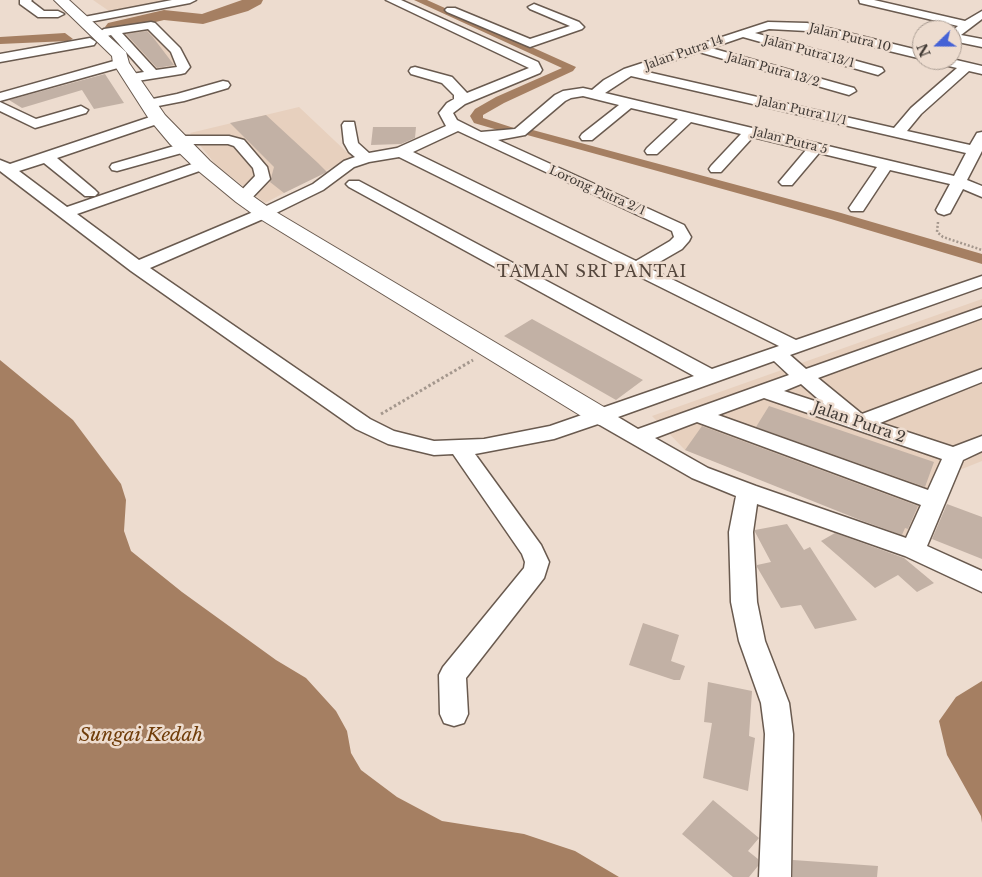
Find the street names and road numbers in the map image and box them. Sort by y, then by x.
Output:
street label: Jalan Putra 10 [808,21,892,55]
street label: Jalan Putra 14 [643,33,725,73]
street label: Jalan Putra 13/1 [762,33,856,71]
street label: Jalan Putra 13/2 [725,50,821,90]
street label: Jalan Putra 11/1 [756,94,848,128]
street label: Jalan Putra 5 [751,125,829,157]
street label: Lorong Putra 2/1 [547,163,647,219]
street label: Jalan Putra 2 [810,399,908,447]

